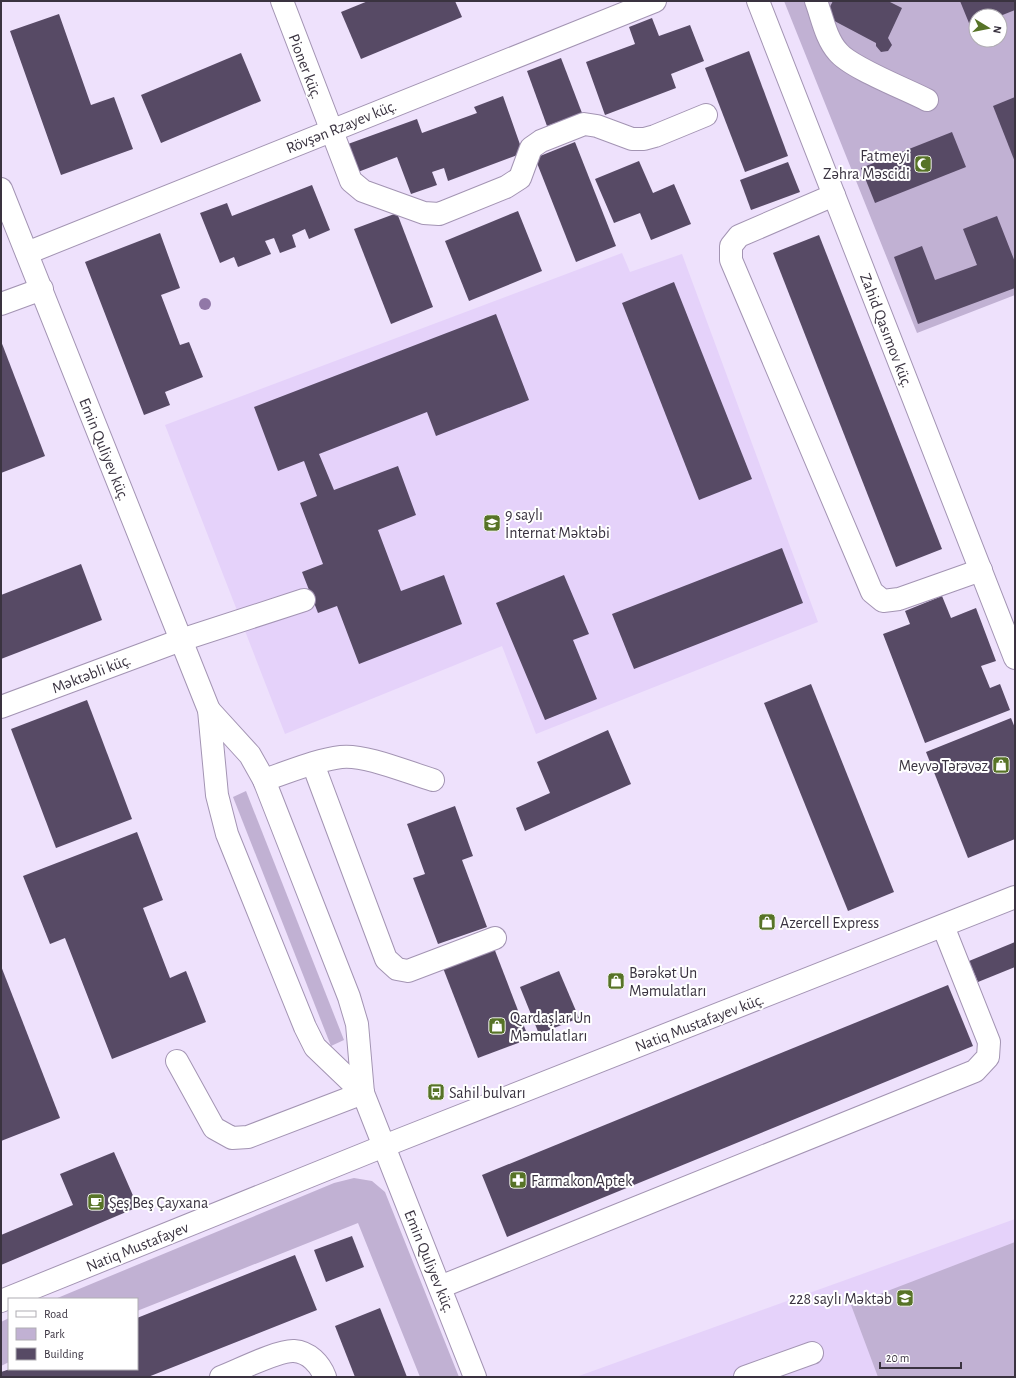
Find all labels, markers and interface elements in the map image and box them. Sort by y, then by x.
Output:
north arrow [968,8,1008,48]
text: N [991,25,1003,34]
street label: Pioner küç. [285,32,325,101]
street label: Rövşən Rzayev küç. [284,97,399,157]
place label: Fatmeyi Zəhra Məscidi [823,148,910,182]
mosque icon: Fatmeyi Zəhra Məscidi [913,154,933,174]
street label: Zahid Qasımov küç. [856,271,915,390]
street label: Emin Quliyev küç. [75,396,132,504]
place label: 9 saylı İnternat Məktəbi [505,507,610,541]
school or university icon: 9 saylı İnternat Məktəbi [482,513,502,533]
street label: Məktəbli küç. [50,652,133,696]
shop icon: Meyvə Tərəvəz [991,755,1011,775]
place label: Meyvə Tərəvəz [899,758,988,775]
shop icon: Azercell Express [757,912,777,932]
place label: Azercell Express [780,915,879,931]
place label: Bərəkət Un Məmulatları [629,965,706,999]
shop icon: Bərəkət Un Məmulatları [606,971,626,991]
street label: Natiq Mustafayev küç. [633,991,766,1056]
place label: Qardaşlar Un Məmulatları [510,1010,591,1044]
shop icon: Qardaşlar Un Məmulatları [487,1016,507,1036]
bus stop icon: Sahil bulvarı [426,1082,446,1102]
place label: Sahil bulvarı [449,1085,526,1101]
pharmacy icon: Farmakon Aptek [508,1170,528,1190]
place label: Farmakon Aptek [531,1173,633,1189]
cafe icon: Şeş Beş Çayxana [86,1192,106,1212]
place label: Şeş Beş Çayxana [109,1195,208,1212]
street label: Emin Quliyev küç. [400,1208,457,1316]
street label: Natiq Mustafayev [84,1219,192,1276]
school or university icon: 228 saylı Məktəb [895,1288,915,1308]
place label: 228 saylı Məktəb [789,1291,892,1308]
legend [8,1298,138,1370]
text: Road [44,1308,68,1320]
text: Park [44,1328,65,1340]
scale bar [880,1344,961,1370]
text: Building [44,1348,84,1360]
text: 20 m [886,1352,909,1364]

